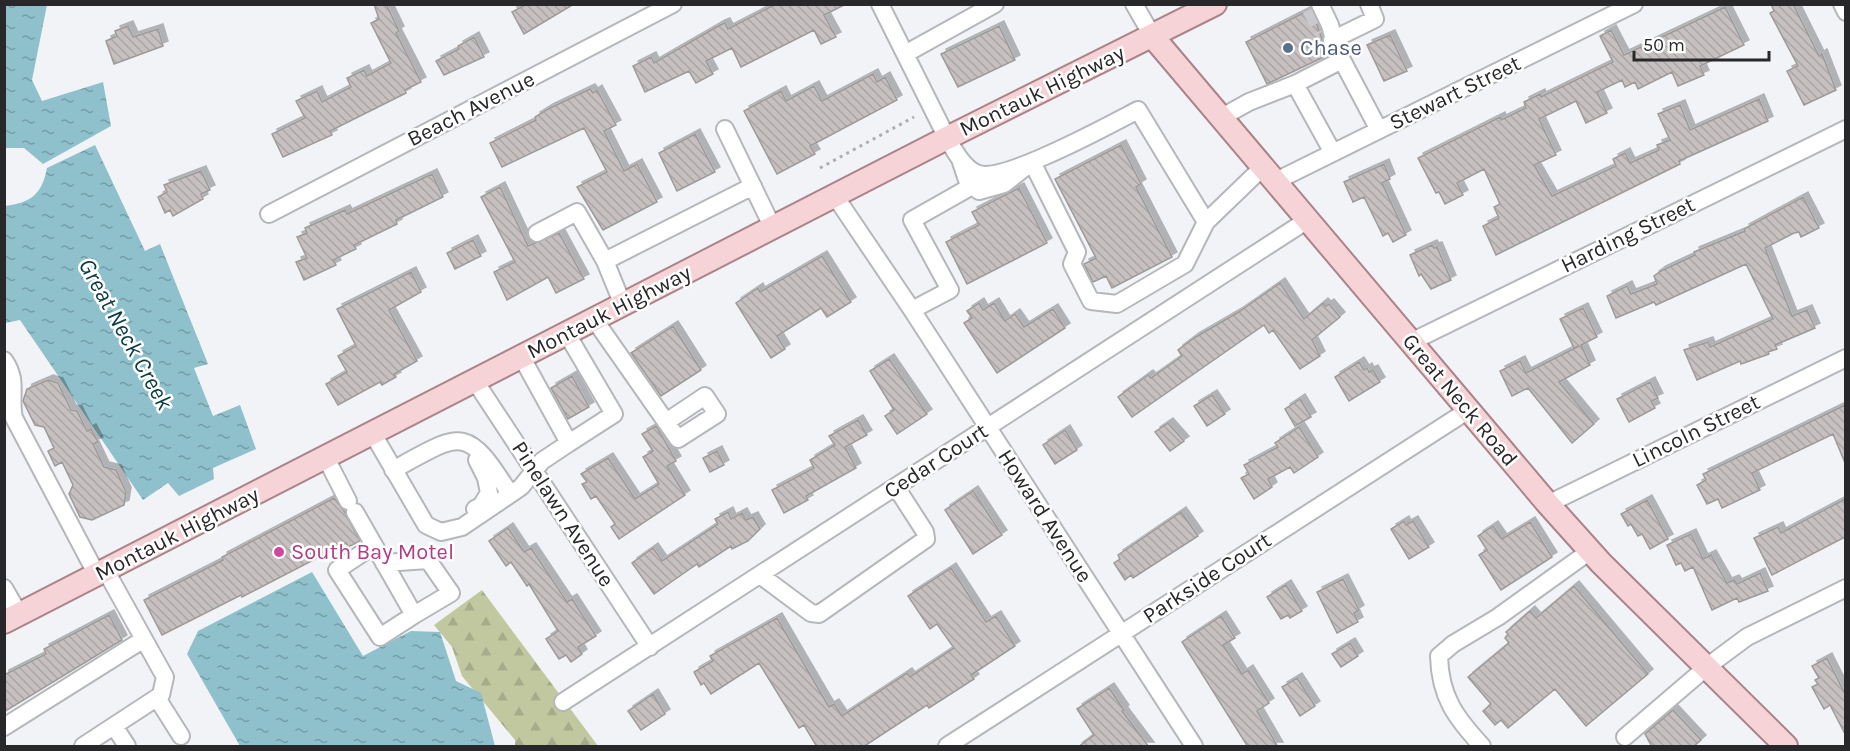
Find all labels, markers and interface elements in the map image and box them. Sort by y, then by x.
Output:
scale bar [1634,24,1769,62]
text: 50 m [1643,34,1685,56]
place label: Chase [1300,35,1362,61]
street label: Montauk Highway [955,40,1129,142]
marker: Chase [1281,41,1295,55]
street label: Stewart Street [1385,50,1525,136]
street label: Beach Avenue [403,66,539,152]
street label: Harding Street [1557,191,1699,279]
water label: Great Neck Creek [73,253,180,415]
street label: Montauk Highway [523,259,695,365]
street label: Great Neck Road [1397,328,1523,472]
street label: Lincoln Street [1628,389,1764,473]
street label: Cedar Court [879,418,993,504]
street label: Pinelawn Avenue [506,436,620,592]
street label: Howard Avenue [992,445,1098,587]
street label: Montauk Highway [91,481,263,587]
street label: Parkside Court [1138,527,1276,629]
place label: South Bay Motel [291,539,454,565]
marker: South Bay Motel [272,545,286,559]

